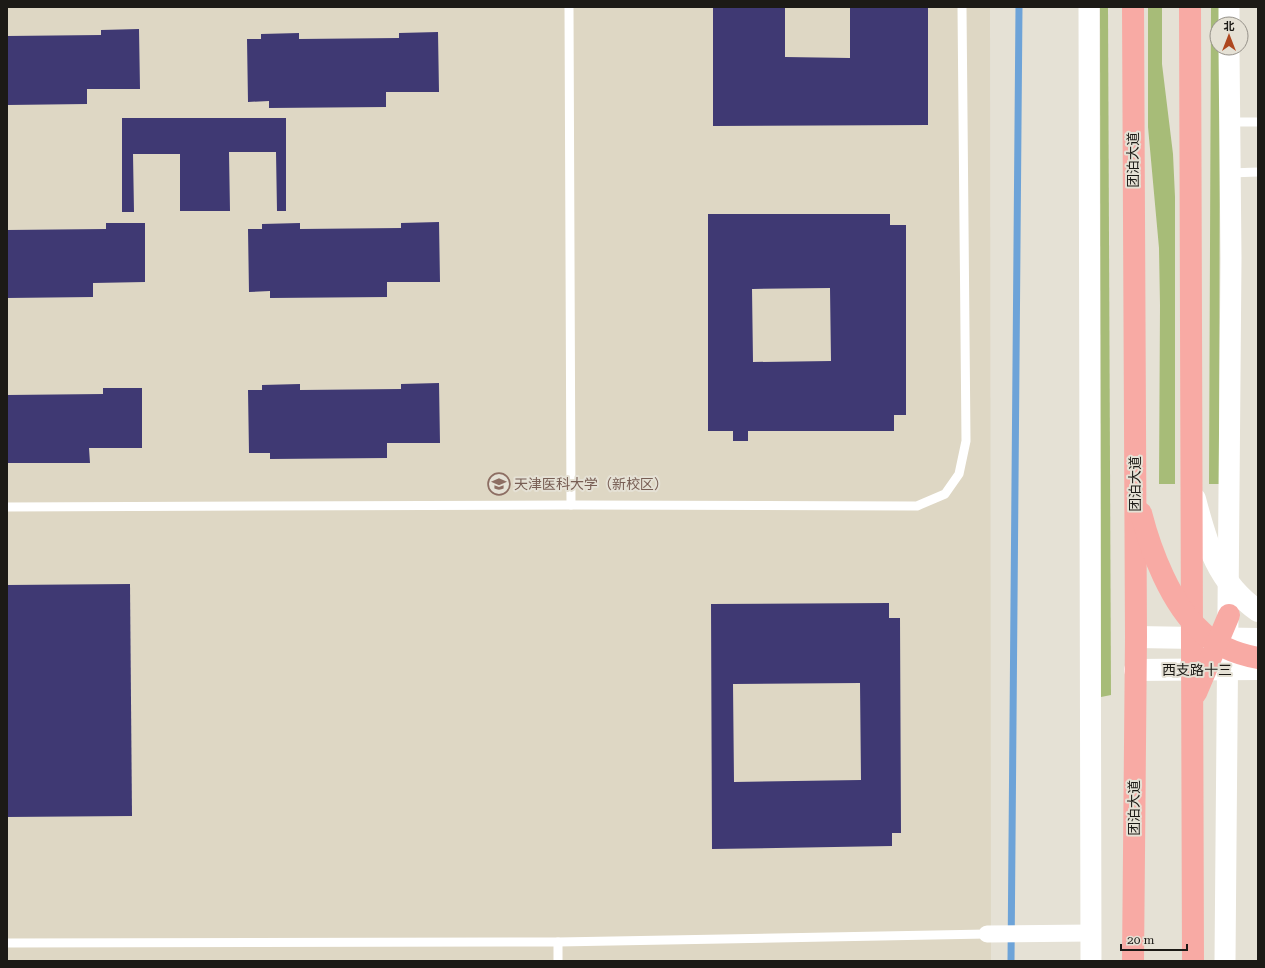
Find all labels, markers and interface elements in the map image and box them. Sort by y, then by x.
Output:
north arrow [1209,16,1249,56]
text: 北 [1224,20,1235,33]
street label: 团泊大道 [1125,132,1141,188]
street label: 团泊大道 [1127,456,1143,512]
school or university icon: 天津医科大学（新校区） [486,471,512,497]
place label: 天津医科大学（新校区） [514,476,668,492]
street label: 西支路十三 [1162,662,1232,678]
street label: 团泊大道 [1126,780,1142,836]
scale bar [1121,926,1187,952]
text: 20 m [1127,933,1154,947]

